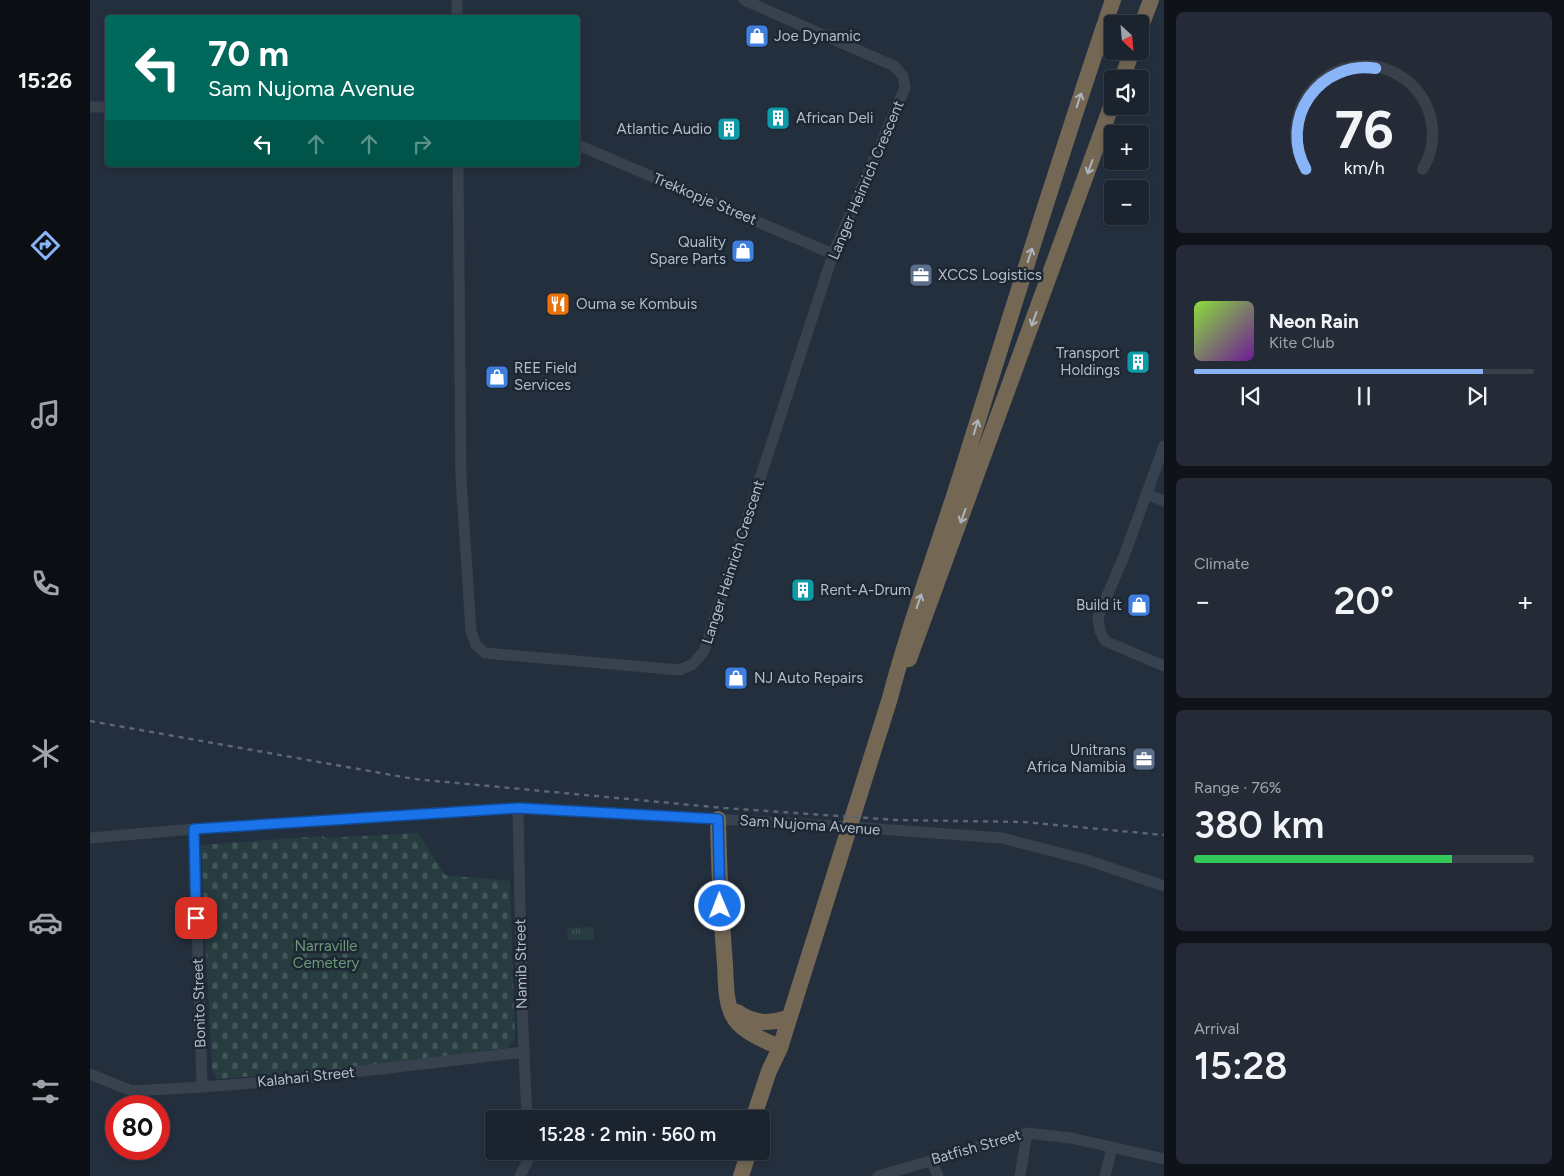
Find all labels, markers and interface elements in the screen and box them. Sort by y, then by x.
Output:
north arrow [1104,15,1149,60]
map controls [1104,15,1149,225]
shop icon: Joe Dynamic [744,23,770,49]
place label: Joe Dynamic [774,27,861,45]
text: 70 m [208,33,289,75]
icon: left [125,35,190,100]
text: 15:26 [18,67,72,94]
button: sound [1104,70,1149,115]
text: Sam Nujoma Avenue [208,75,415,102]
one-way arrow [1074,92,1084,108]
street label: Langer Heinrich Crescent [824,97,908,262]
text: 76 [1334,99,1394,161]
building icon: African Deli [765,105,791,131]
place label: African Deli [796,109,873,127]
building icon: Atlantic Audio [716,116,742,142]
place label: Atlantic Audio [616,120,712,138]
button: + [1104,125,1149,170]
icon: left [249,130,277,158]
icon: ahead [302,130,330,158]
icon: ahead [355,130,383,158]
icon: right [408,130,436,158]
text: km/h [1344,157,1384,178]
one-way arrow [1085,158,1094,174]
street label: Trekkopje Street [651,169,760,229]
button: − [1104,180,1149,225]
icon: directions [28,228,63,263]
place label: Quality Spare Parts [649,233,726,268]
shop icon: Quality Spare Parts [730,238,756,264]
one-way arrow [1026,248,1035,263]
office icon: XCCS Logistics [908,262,934,288]
place label: XCCS Logistics [938,266,1042,284]
restaurant icon: Ouma se Kombuis [545,291,571,317]
place label: Ouma se Kombuis [576,295,697,313]
text: Neon Rain [1269,310,1359,333]
one-way arrow [1029,311,1038,327]
text: Kite Club [1269,333,1335,352]
place label: Transport Holdings [1056,344,1120,379]
building icon: Transport Holdings [1125,349,1151,375]
place label: REE Field Services [514,359,577,394]
shop icon: REE Field Services [484,364,510,390]
icon: previous [1237,382,1265,410]
icon: pause [1350,382,1378,410]
icon: next [1463,382,1491,410]
icon: music [28,397,63,432]
one-way arrow [971,419,981,435]
street label: Langer Heinrich Crescent [698,478,768,646]
one-way arrow [958,507,967,523]
text: Climate [1194,554,1249,573]
icon: phone [28,566,63,601]
building icon: Rent-A-Drum [790,577,816,603]
text: 20° [1334,578,1394,624]
place label: Rent-A-Drum [820,581,911,599]
text: − [1194,584,1211,618]
text: + [1517,584,1534,618]
shop icon: Build it [1126,592,1152,618]
one-way arrow [914,594,924,610]
place label: Build it [1076,596,1122,614]
shop icon: NJ Auto Repairs [723,665,749,691]
place label: NJ Auto Repairs [754,669,863,687]
icon: climate [28,736,63,771]
place label: Unitrans Africa Namibia [1027,741,1126,776]
office icon: Unitrans Africa Namibia [1131,746,1157,772]
text: Range · 76% [1194,778,1281,797]
text: 380 km [1194,802,1324,848]
street label: Sam Nujoma Avenue [739,811,881,839]
position arrow [693,879,745,931]
pin [175,897,217,939]
icon: arrive [182,904,210,932]
icon: car [28,905,63,940]
street label: Namib Street [511,919,531,1009]
park label: Narraville Cemetery [293,937,359,972]
street label: Bonito Street [188,958,210,1048]
text: Arrival [1194,1019,1239,1038]
text: 15:28 [1194,1043,1288,1089]
street label: Kalahari Street [256,1063,356,1091]
icon: filters [28,1074,63,1109]
speed limit sign: 80 [105,1095,170,1160]
text: 15:28 · 2 min · 560 m [539,1123,716,1146]
street label: Batfish Street [929,1126,1023,1168]

